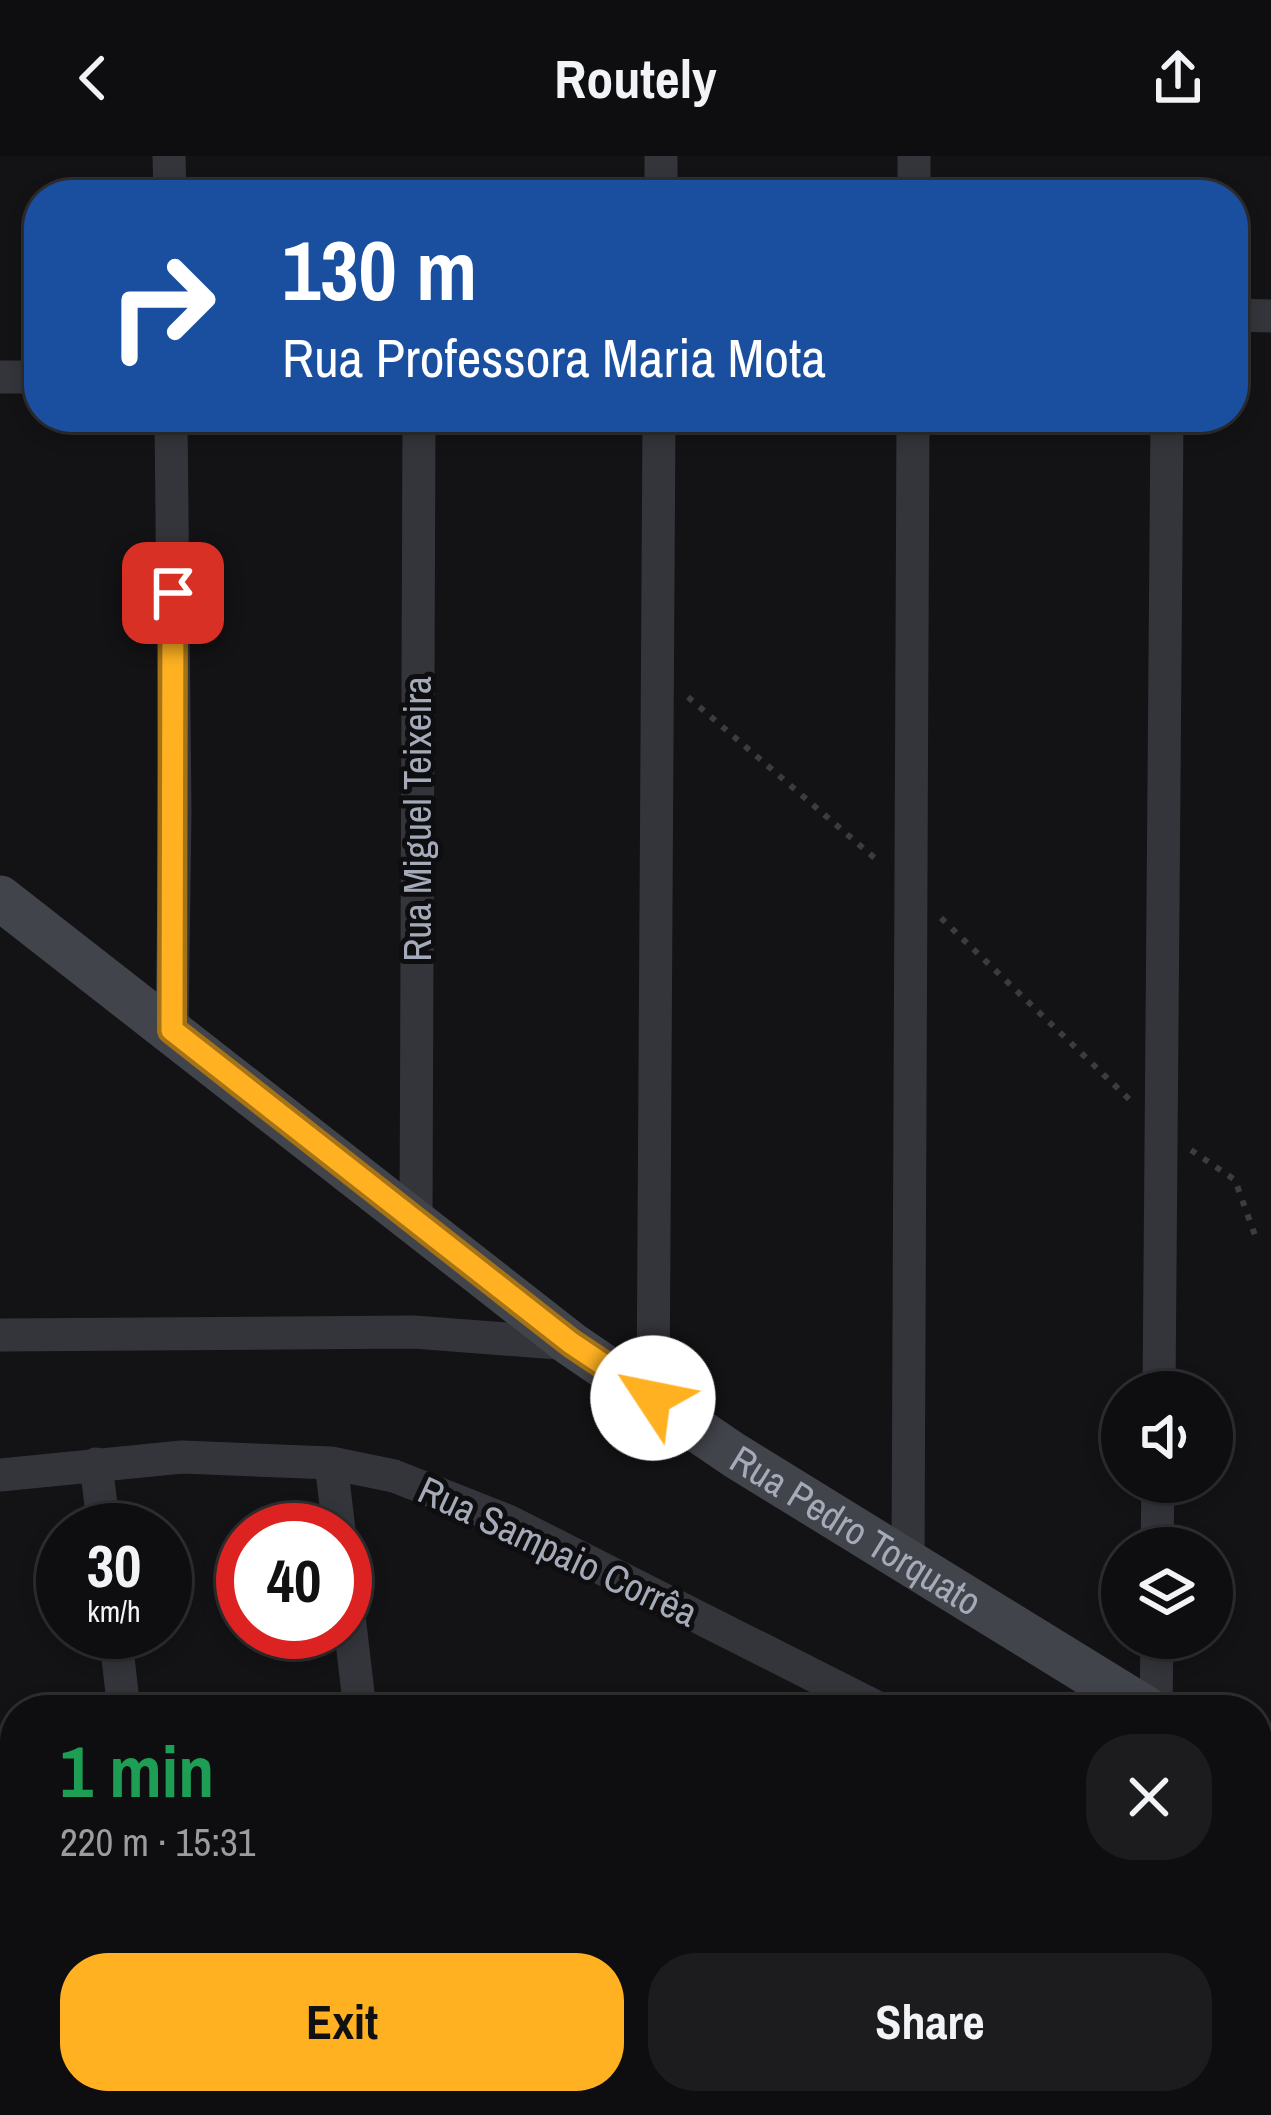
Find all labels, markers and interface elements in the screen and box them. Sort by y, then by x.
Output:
text: Routely [554,42,717,115]
icon: back [60,45,126,111]
icon: share [1145,45,1211,111]
text: 130 m [282,213,477,326]
icon: right [84,228,240,384]
text: Rua Professora Maria Mota [282,321,826,394]
pin [122,542,224,644]
icon: arrive [140,560,206,626]
street label: Rua Miguel Teixeira [391,676,443,962]
position arrow [590,1335,716,1461]
map controls [1101,1371,1233,1659]
button: sound [1101,1371,1233,1503]
street label: Rua Pedro Torquato [721,1433,991,1627]
street label: Rua Sampaio Corrêa [410,1464,706,1639]
speed limit sign: 40 [216,1503,372,1659]
text: 30 [87,1525,141,1606]
button: layers [1101,1527,1233,1659]
text: km/h [87,1591,141,1631]
text: 1 min [60,1722,214,1819]
button: close [1086,1734,1212,1860]
text: 220 m · 15:31 [60,1816,256,1868]
button: Exit [60,1953,624,2091]
button: Share [648,1953,1212,2091]

